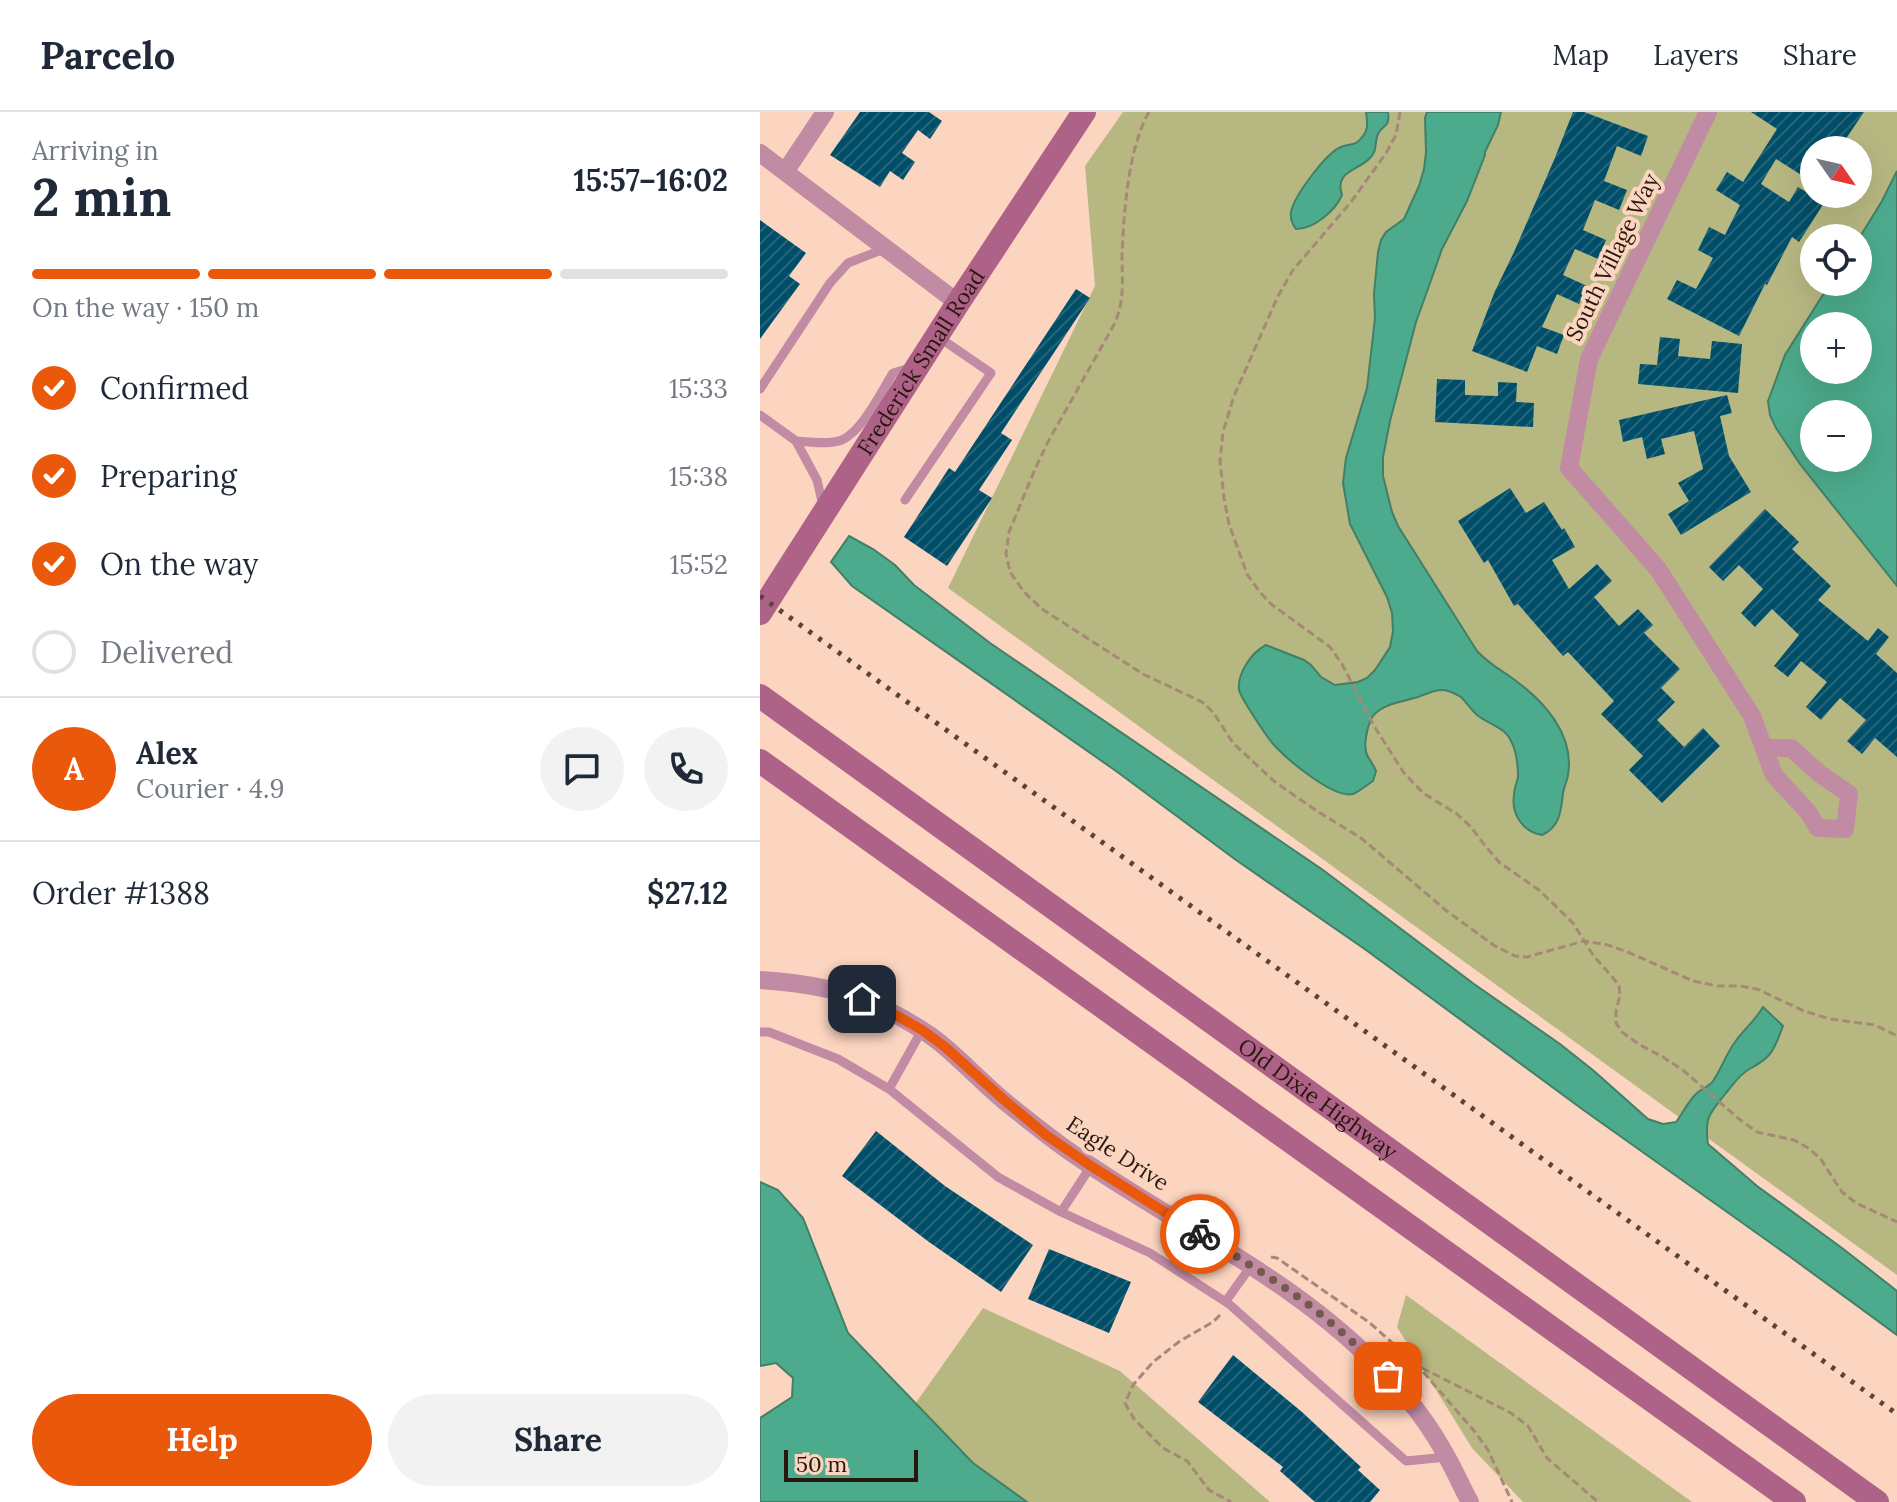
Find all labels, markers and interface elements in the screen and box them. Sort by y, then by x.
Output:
text: Parcelo [40,31,175,79]
text: Map [1552,37,1609,73]
text: Layers [1653,37,1739,73]
text: Share [1783,37,1857,73]
text: Arriving in [32,134,159,167]
north arrow [1800,136,1872,208]
map controls [1800,136,1872,472]
text: 15:57–16:02 [574,161,728,199]
text: 2 min [32,164,171,230]
street label: South Village Way [1559,168,1665,345]
button: locate [1800,224,1872,296]
street label: Frederick Small Road [851,264,991,460]
text: On the way · 150 m [32,291,259,324]
button: + [1800,312,1872,384]
icon: check [32,366,76,410]
text: Confirmed [100,369,249,407]
text: 15:33 [669,372,728,405]
button: − [1800,400,1872,472]
icon: check [32,454,76,498]
text: Preparing [100,457,237,495]
text: 15:38 [669,460,728,493]
icon: check [32,542,76,586]
text: On the way [100,545,258,583]
text: 15:52 [670,548,728,581]
text: Delivered [100,633,233,671]
button: chat [540,727,624,811]
button: phone [644,727,728,811]
text: Alex [136,734,198,772]
text: A [64,750,84,788]
text: Courier · 4.9 [136,772,285,805]
text: Order #1388 [32,874,210,912]
text: $27.12 [647,874,728,912]
pin [828,965,896,1033]
icon: home [840,977,884,1021]
street label: Old Dixie Highway [1233,1032,1403,1166]
street label: Eagle Drive [1062,1110,1175,1196]
courier [1160,1194,1240,1274]
icon: bike [1178,1212,1222,1256]
pin [1354,1342,1422,1410]
icon: bag [1366,1354,1410,1398]
button: Help [32,1394,372,1486]
button: Share [388,1394,728,1486]
scale bar [784,1446,918,1482]
text: 50 m [796,1450,847,1478]

